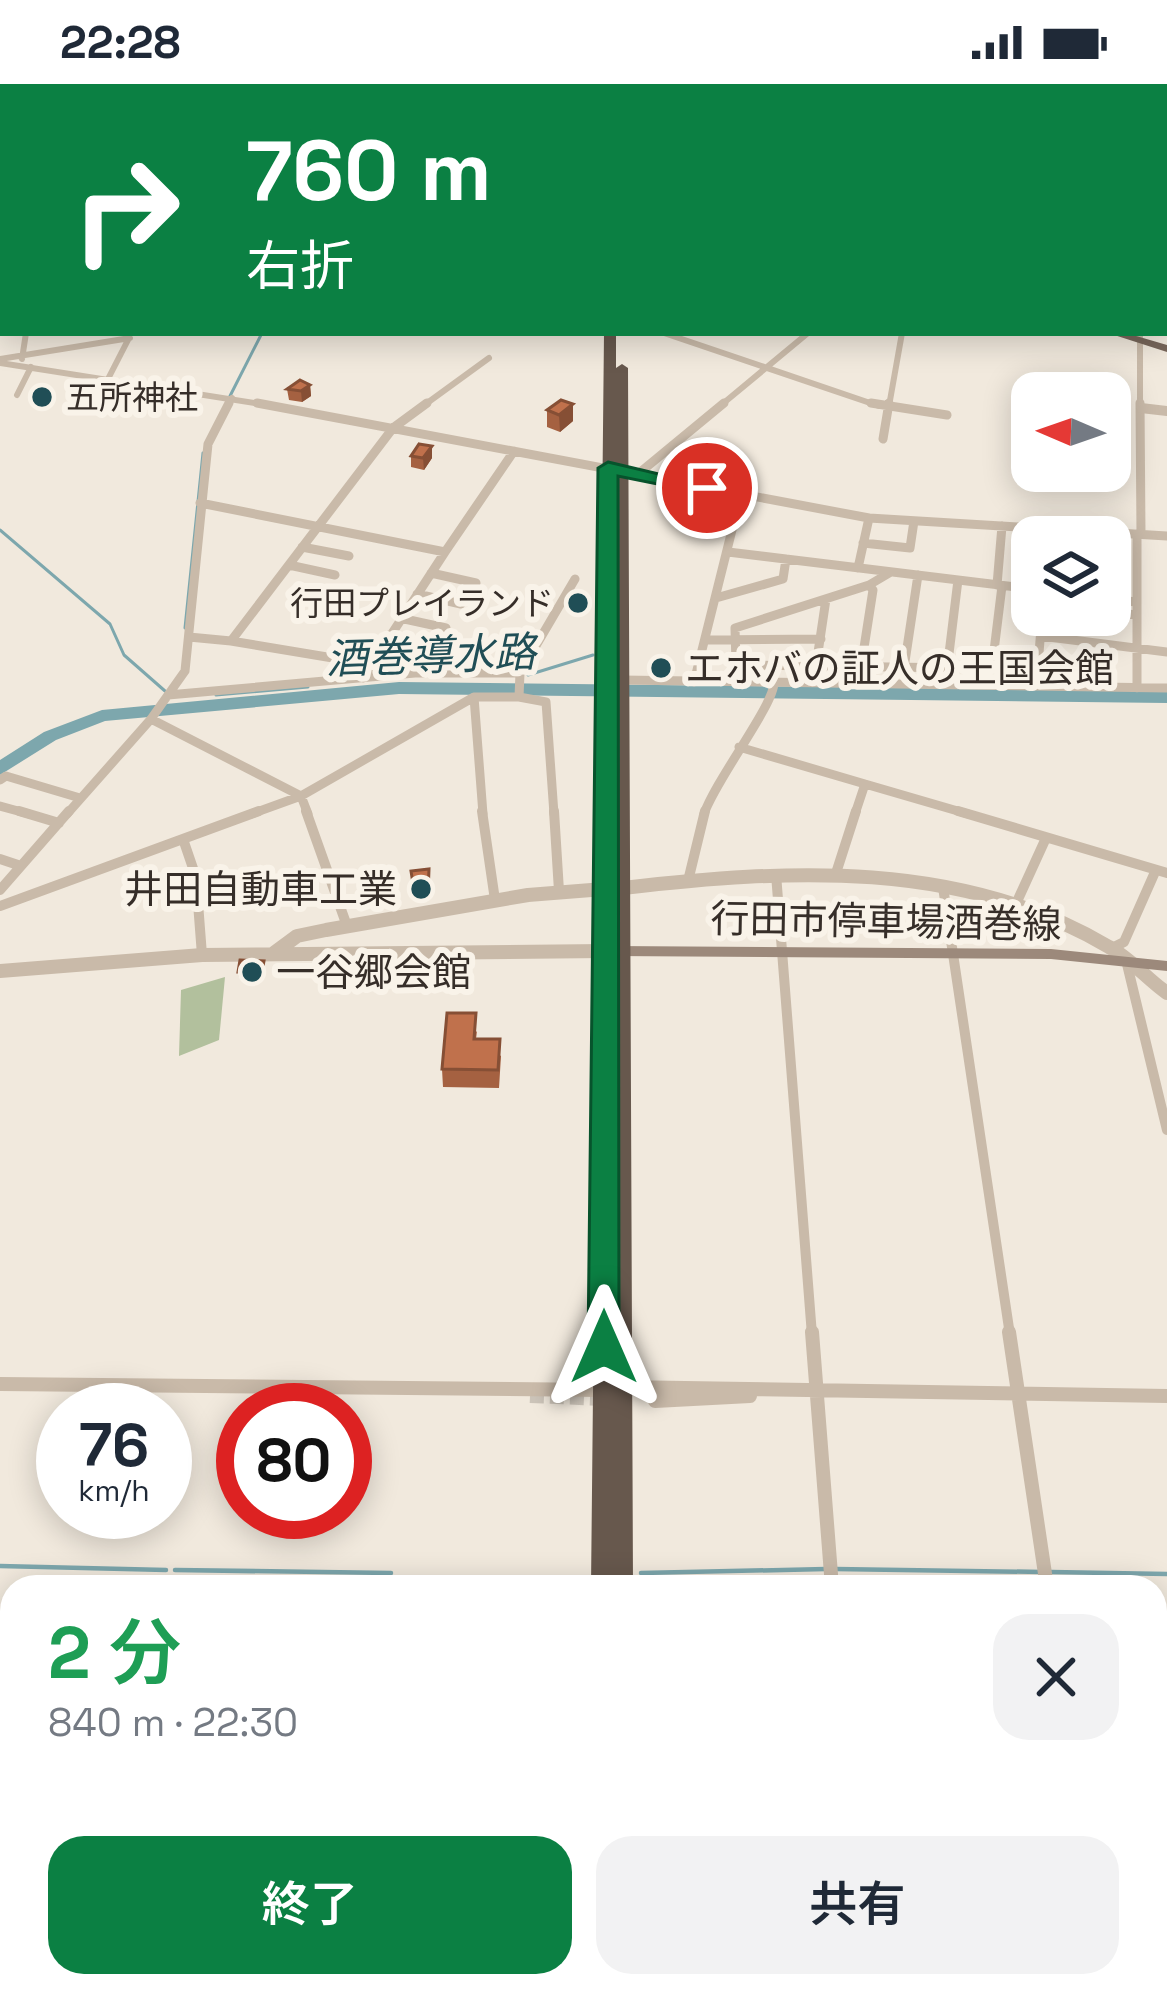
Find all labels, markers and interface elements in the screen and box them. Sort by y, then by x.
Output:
text: 22:28 [60,14,181,71]
text: 760 m [246,117,492,225]
icon: right [48,132,204,288]
text: 右折 [246,232,354,301]
north arrow [1011,372,1131,492]
map controls [1011,372,1131,636]
place label: 五所神社 [66,377,198,419]
marker: 五所神社 [29,384,55,410]
pin [656,437,758,539]
icon: arrive [674,455,740,521]
button: layers [1011,516,1131,636]
place label: 行田プレイランド [290,583,554,625]
marker: 行田プレイランド [565,590,591,616]
water label: 酒巻導水路 [325,625,540,686]
place label: エホバの証人の王国会館 [685,644,1114,693]
marker: エホバの証人の王国会館 [648,655,674,681]
place label: 井田自動車工業 [124,865,397,914]
marker: 井田自動車工業 [408,876,434,902]
street label: 行田市停車場酒巻線 [710,894,1062,949]
place label: 一谷郷会館 [276,948,471,997]
marker: 一谷郷会館 [239,959,265,985]
position arrow [541,1284,667,1410]
speed limit sign: 80 [216,1383,372,1539]
text: 76 [79,1407,149,1484]
text: km/h [78,1471,150,1510]
text: 2 分 [48,1607,181,1699]
button: close [993,1614,1119,1740]
text: 840 m · 22:30 [48,1698,298,1747]
button: 終了 [48,1836,572,1974]
button: 共有 [596,1836,1119,1974]

